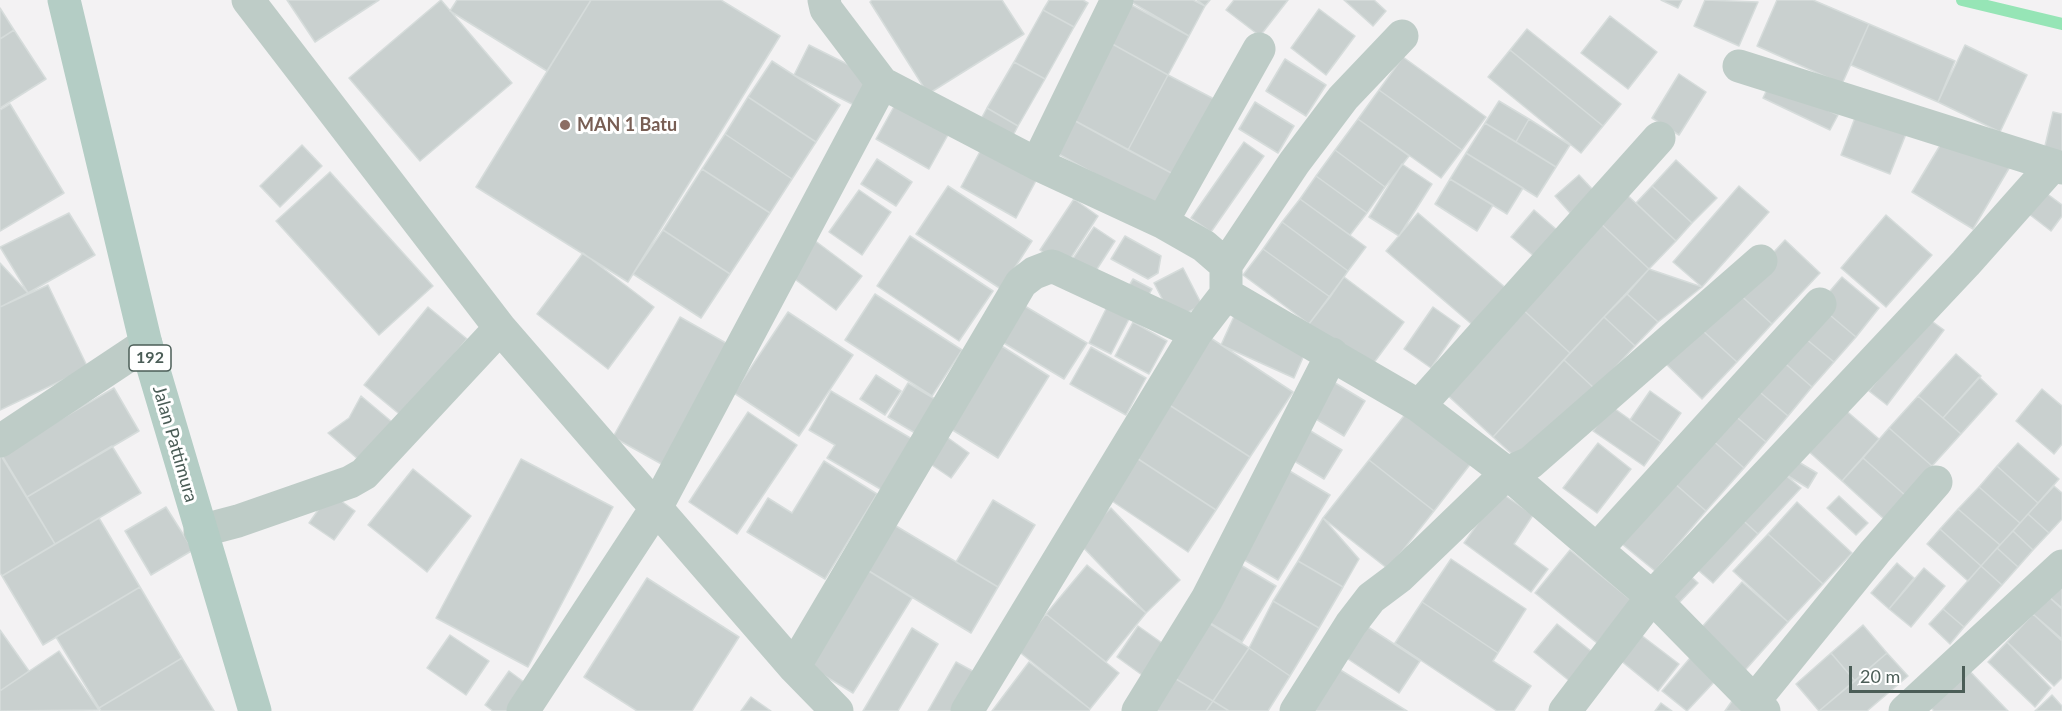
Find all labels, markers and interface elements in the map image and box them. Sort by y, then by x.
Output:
place label: MAN 1 Batu [577,114,677,136]
marker: MAN 1 Batu [558,118,572,132]
road number: 192 [129,345,171,371]
street label: Jalan Pattimura [148,383,202,505]
scale bar [1852,654,1968,692]
text: 20 m [1860,665,1900,687]

